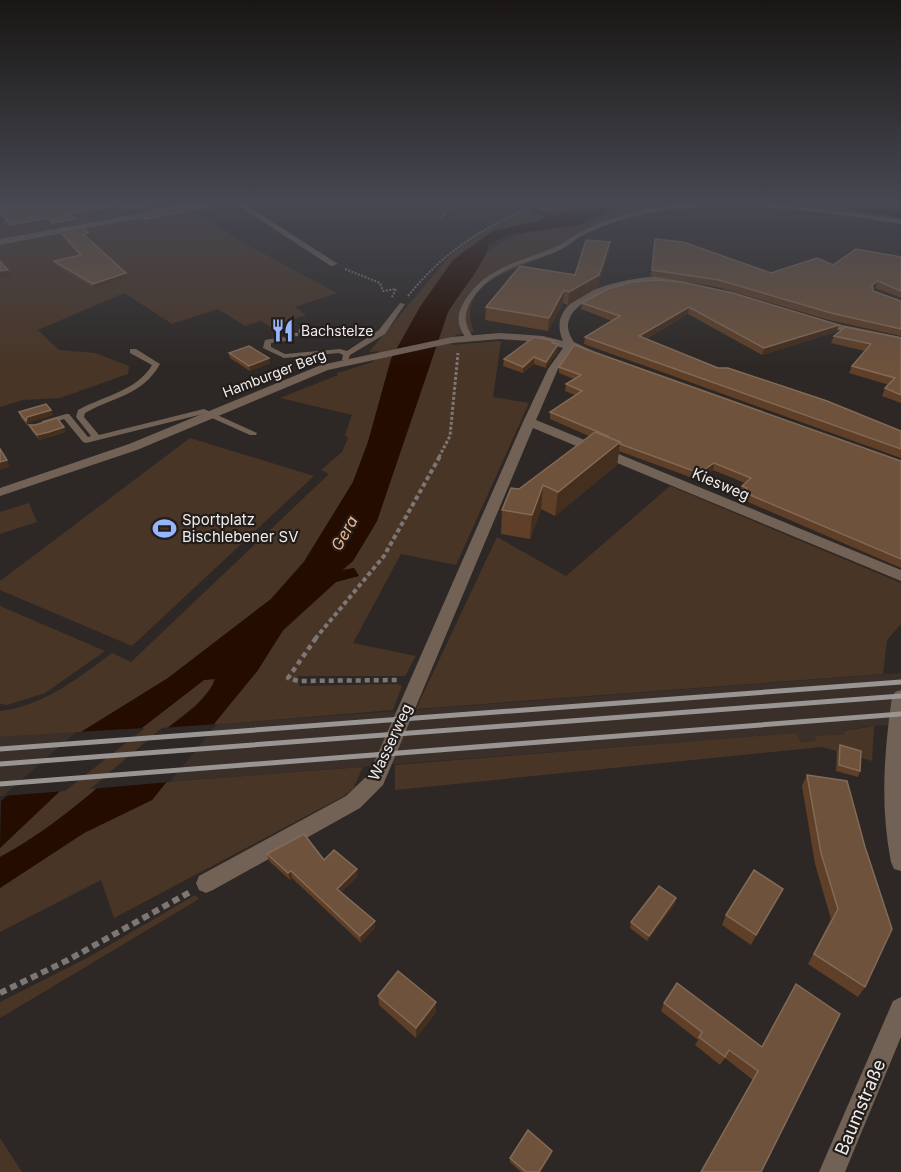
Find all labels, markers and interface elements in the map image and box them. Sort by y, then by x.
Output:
restaurant icon: Bachstelze [270,317,296,343]
place label: Bachstelze [301,322,373,339]
street label: Hamburger Berg [220,345,328,401]
street label: Kiesweg [689,463,753,505]
place label: Sportplatz Bischlebener SV [182,510,299,546]
water label: Gera [326,512,362,554]
sports icon: Sportplatz Bischlebener SV [151,515,177,541]
street label: Wasserweg [364,700,416,784]
street label: Baumstraße [830,1056,890,1158]

